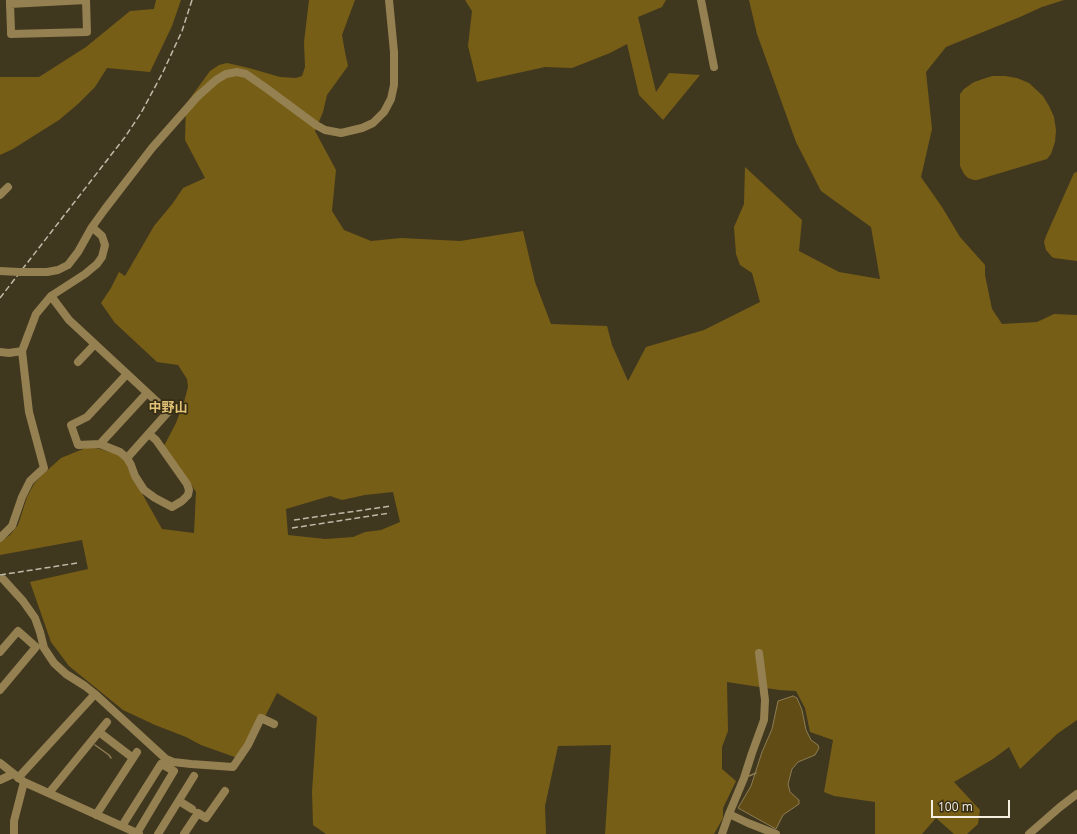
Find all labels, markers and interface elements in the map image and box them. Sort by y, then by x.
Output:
district label: 中野山 [149,400,187,416]
scale bar [933,792,1012,818]
text: 100 m [938,798,973,815]

